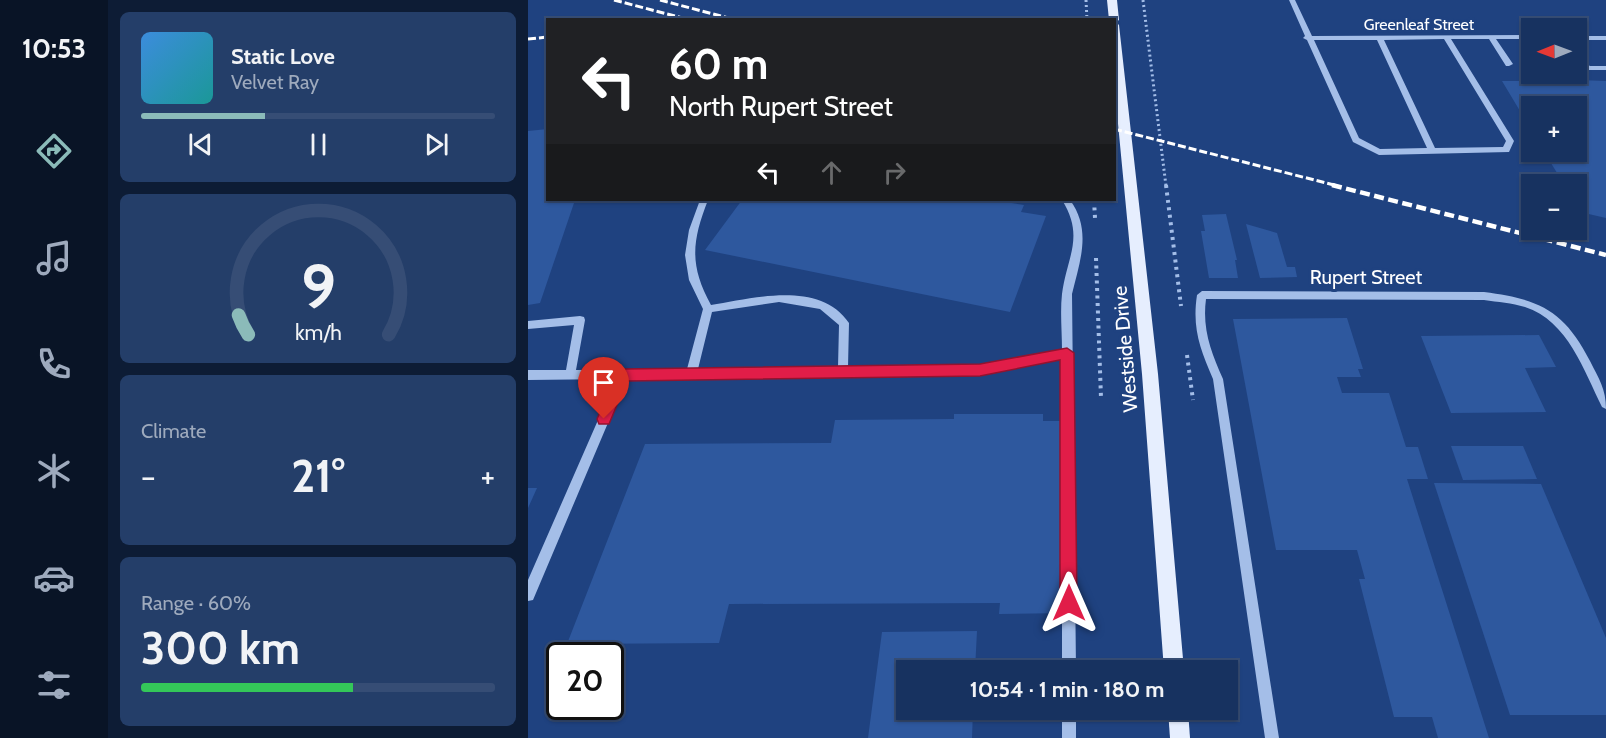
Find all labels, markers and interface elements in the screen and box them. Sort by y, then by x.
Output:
street label: Greenleaf Street [1364,15,1475,34]
north arrow [1521,18,1587,84]
map controls [1521,18,1587,240]
text: 10:53 [22,32,86,65]
text: 60 m [669,38,768,90]
icon: left [570,42,648,120]
text: Static Love [231,43,335,70]
text: Velvet Ray [231,70,319,94]
text: North Rupert Street [669,90,893,123]
button: + [1521,96,1587,162]
icon: previous [184,128,217,161]
icon: pause [302,128,335,161]
icon: next [420,128,453,161]
icon: directions [33,130,75,172]
icon: left [752,156,785,189]
icon: ahead [815,156,848,189]
icon: right [878,156,911,189]
button: − [1521,174,1587,240]
icon: music [33,237,75,279]
text: 9 [300,249,336,325]
street label: Rupert Street [1310,265,1423,289]
street label: Westside Drive [1108,285,1142,413]
text: km/h [295,320,341,346]
icon: phone [33,343,75,385]
pin [578,357,629,419]
icon: arrive [587,366,620,399]
text: Climate [141,419,206,443]
text: 21° [291,449,345,503]
icon: climate [33,450,75,492]
text: − [141,456,156,496]
text: + [480,456,495,496]
icon: car [33,557,75,599]
position arrow [1037,571,1101,635]
text: Range · 60% [141,591,251,615]
text: 300 km [141,621,300,675]
speed limit sign: 20 [546,642,624,720]
icon: filters [33,664,75,706]
text: 10:54 · 1 min · 180 m [970,676,1164,703]

